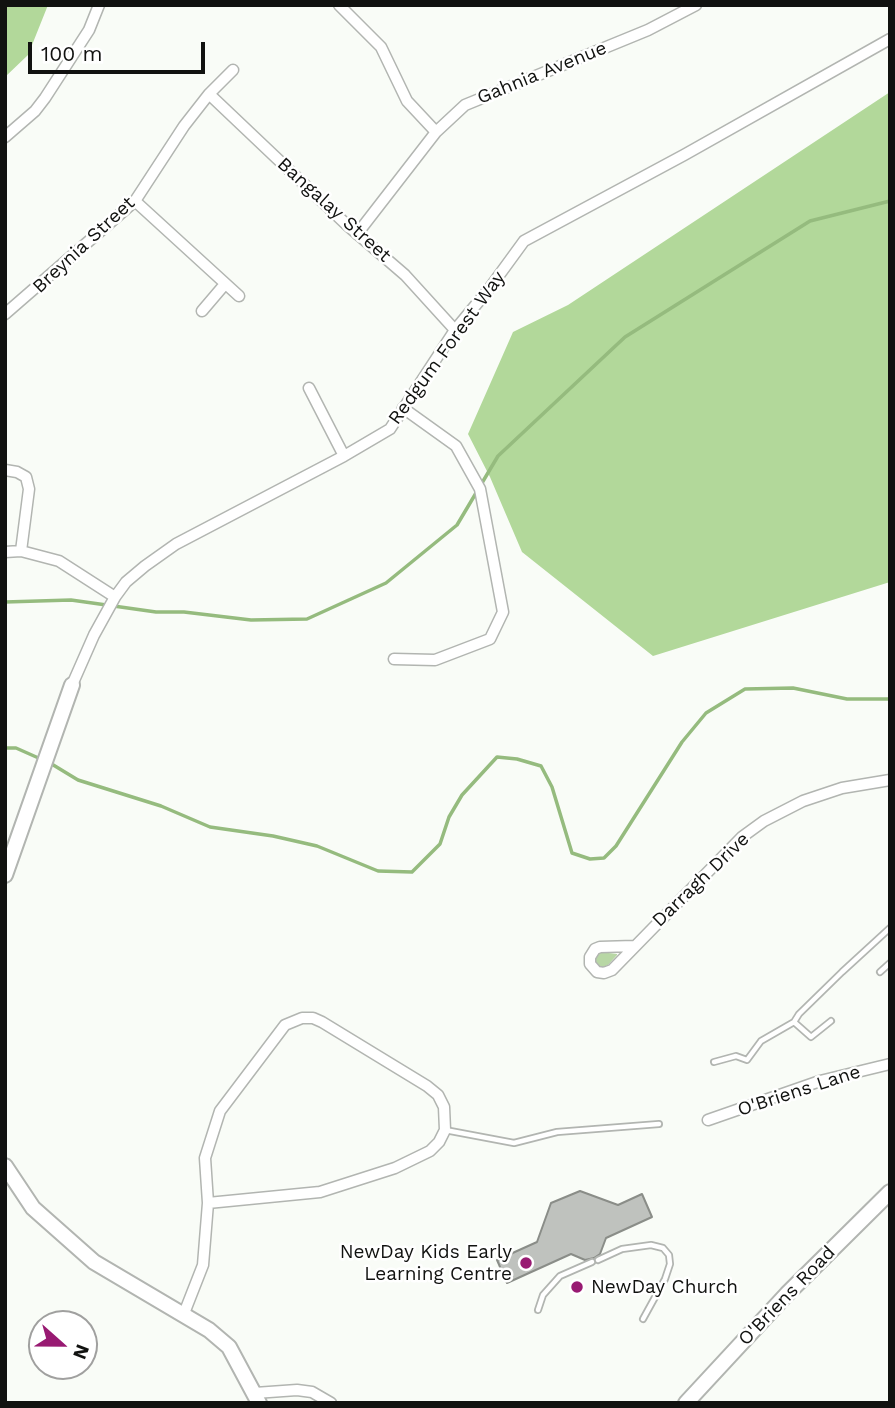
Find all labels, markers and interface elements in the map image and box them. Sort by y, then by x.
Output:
scale bar [32,28,208,72]
street label: Gahnia Avenue [474,37,610,109]
text: 100 m [41,41,103,66]
street label: Bangalay Street [272,153,396,267]
street label: Breynia Street [28,192,140,298]
street label: Redgum Forest Way [384,267,510,429]
street label: Darragh Drive [648,828,754,932]
street label: O'Briens Lane [735,1060,863,1122]
place label: NewDay Kids Early Learning Centre [340,1241,512,1285]
street label: O'Briens Road [734,1242,840,1350]
marker: NewDay Kids Early Learning Centre [518,1255,534,1271]
place label: NewDay Church [591,1276,738,1298]
marker: NewDay Church [569,1279,585,1295]
north arrow [28,1310,98,1380]
text: N [68,1341,94,1363]

